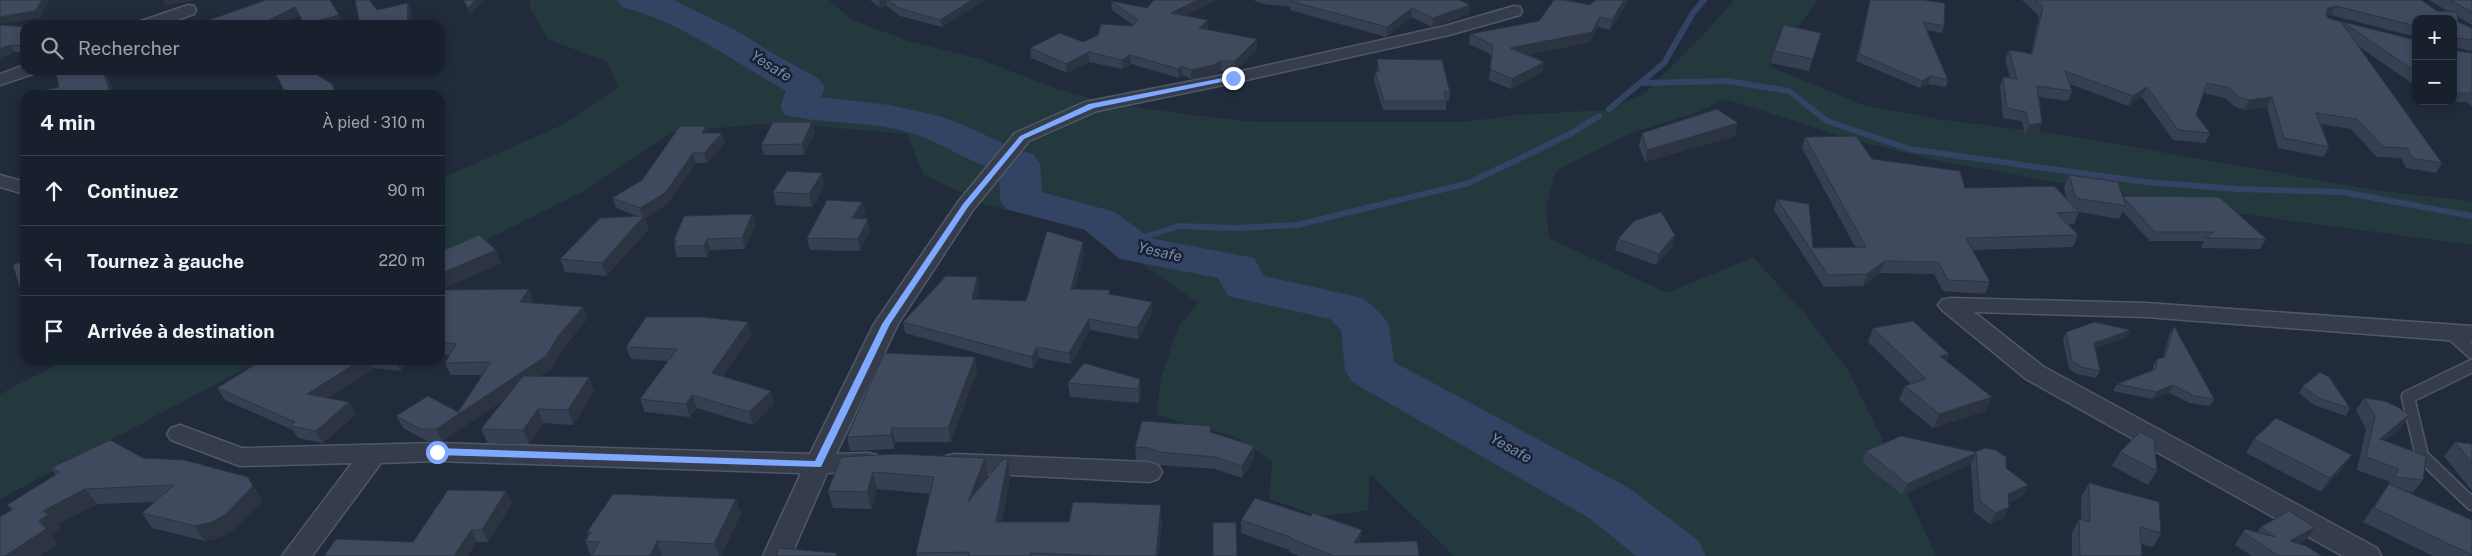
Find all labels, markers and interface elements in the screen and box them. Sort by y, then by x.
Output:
map controls [2412,15,2457,105]
button: + [2412,15,2457,60]
search box [20,20,445,75]
icon: search [38,34,66,62]
text: Rechercher [78,37,180,59]
water label: Yesafe [748,47,795,85]
button: − [2412,60,2457,105]
route end [1222,67,1245,90]
text: 4 min [40,110,95,135]
text: À pied · 310 m [322,113,425,132]
icon: ahead [40,177,68,205]
text: Continuez [87,180,178,202]
text: 90 m [388,181,425,200]
water label: Yesafe [1136,238,1184,265]
icon: left [40,247,68,275]
text: Tournez à gauche [87,250,244,272]
text: 220 m [378,251,425,270]
icon: arrive [40,317,68,345]
text: Arrivée à destination [87,320,275,342]
water label: Yesafe [1488,429,1535,466]
route start [426,441,449,464]

